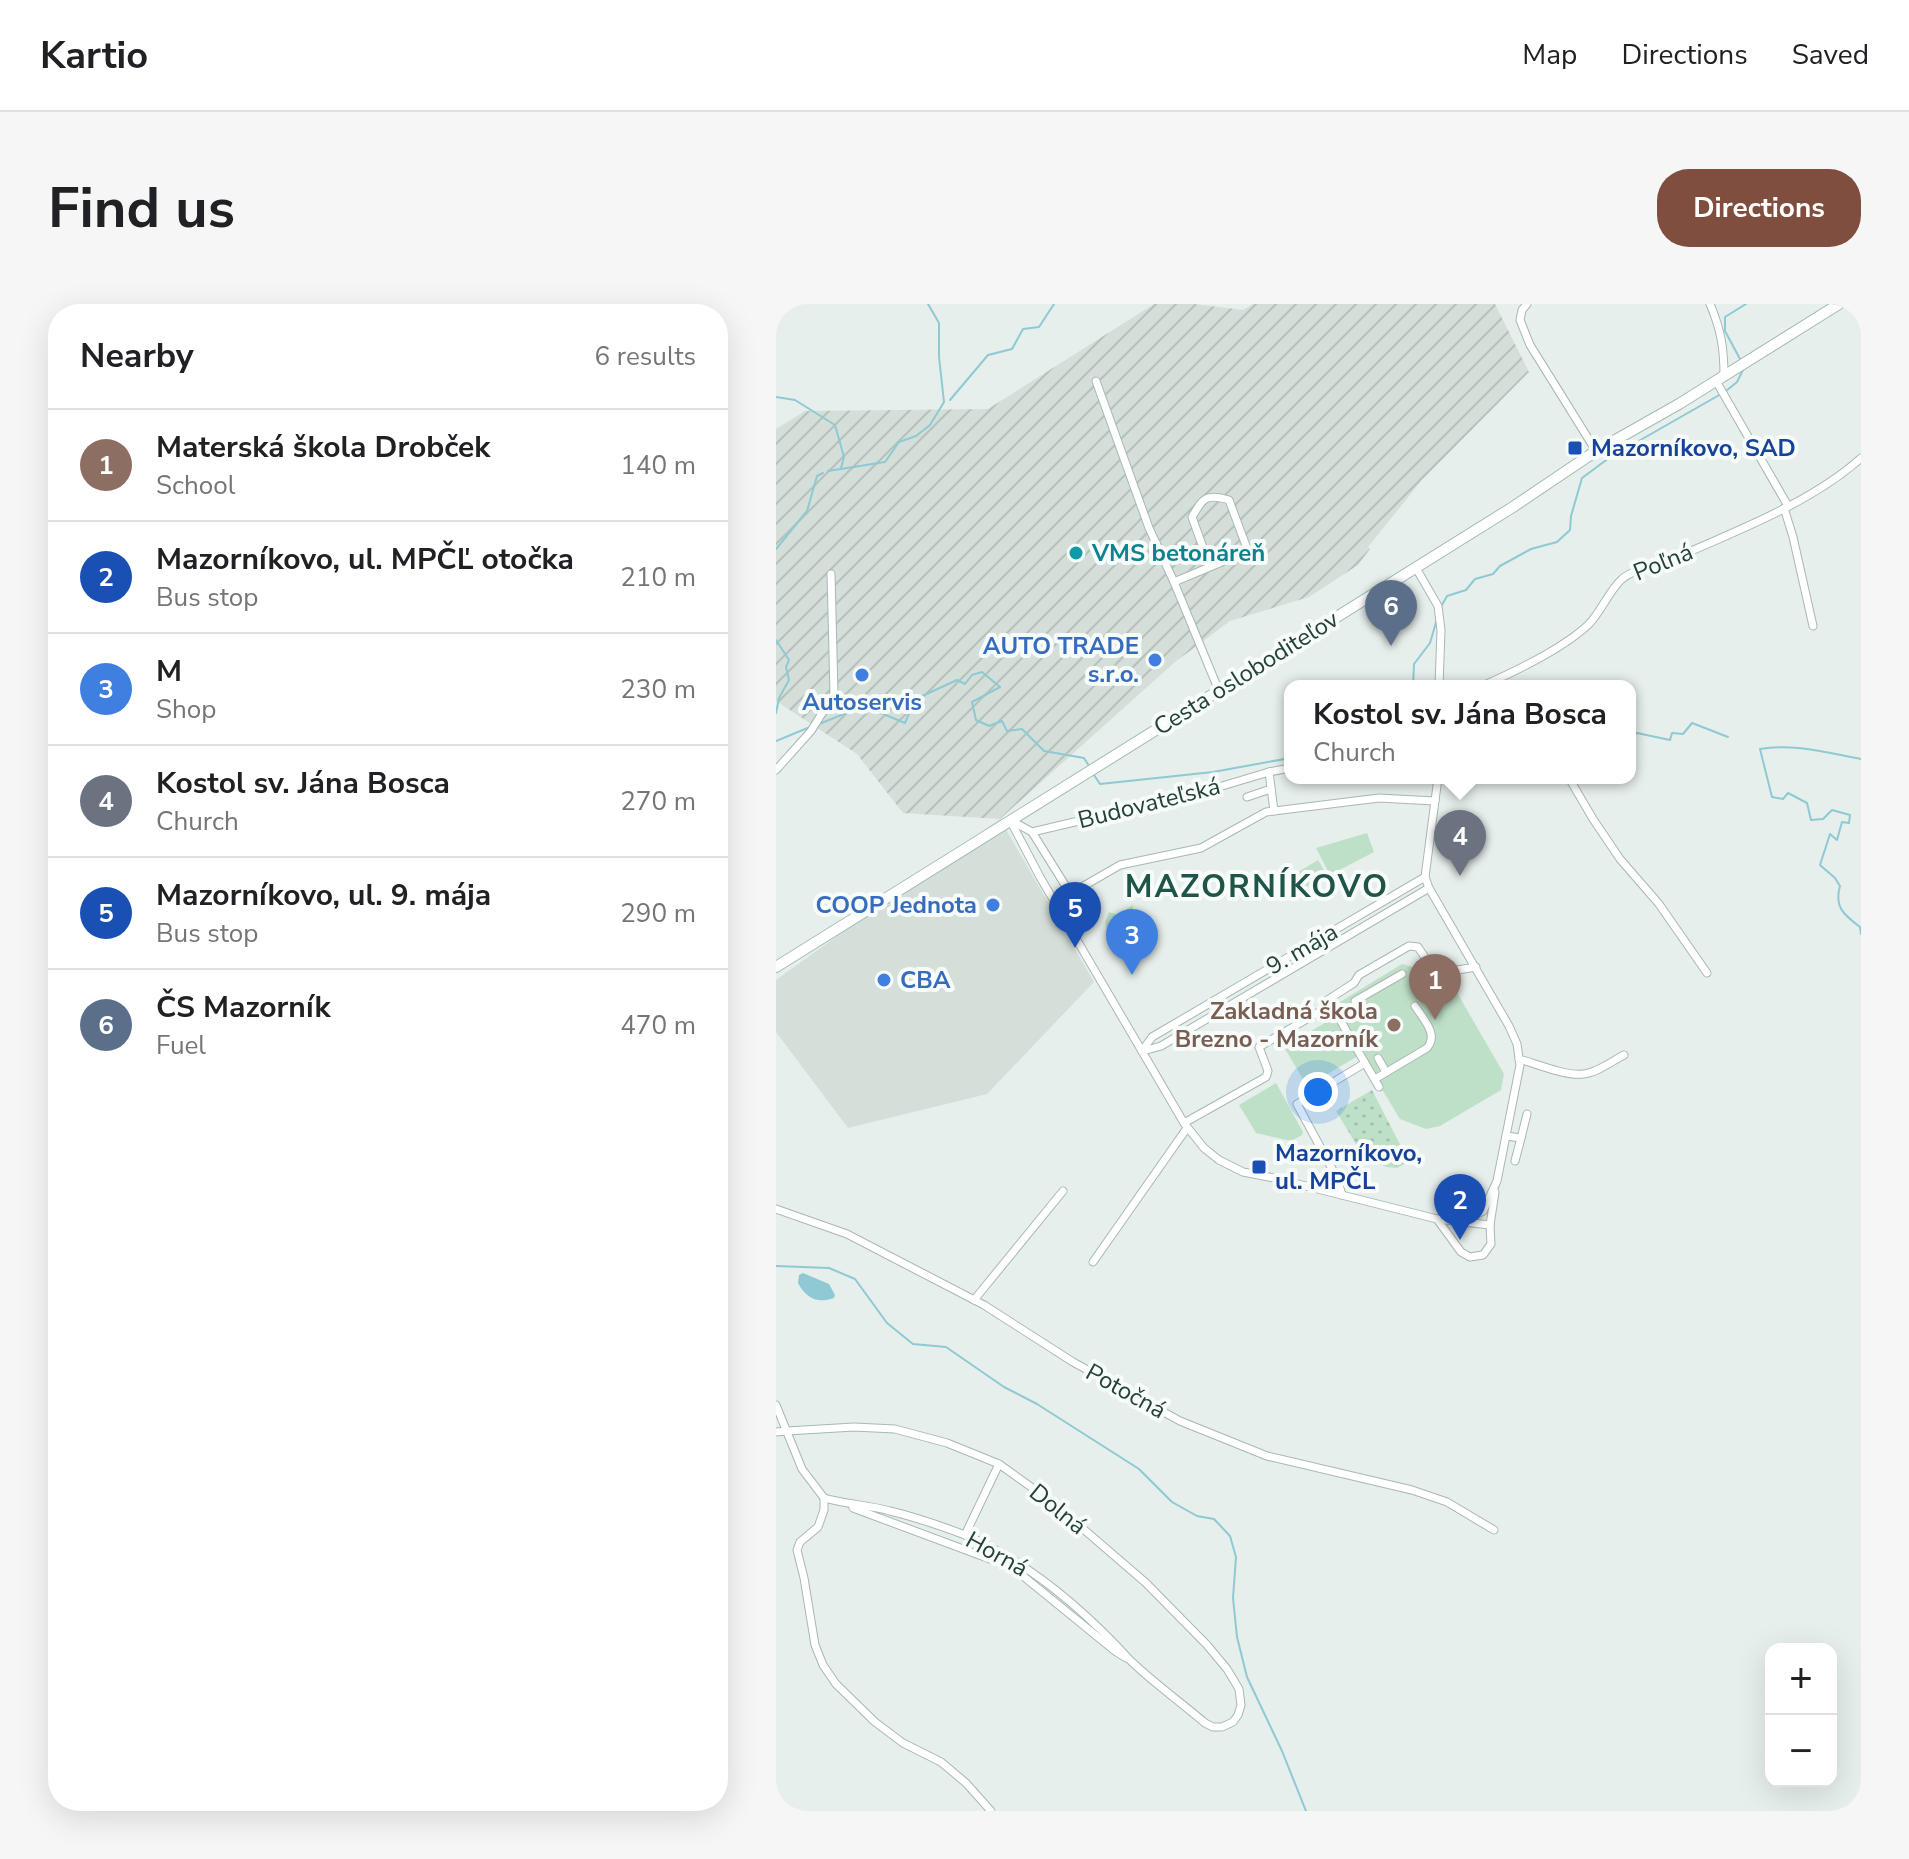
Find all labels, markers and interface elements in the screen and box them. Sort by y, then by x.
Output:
text: Kartio [40,30,148,81]
text: Map [1522,36,1577,74]
text: Directions [1621,36,1748,74]
text: Saved [1792,36,1869,74]
button: Directions [1657,169,1861,247]
text: Find us [48,170,235,247]
text: Nearby [80,333,194,379]
text: 6 results [595,339,696,374]
text: Materská škola Drobček [156,427,490,468]
place label: Mazorníkovo, SAD [1591,432,1796,464]
marker: Mazorníkovo, SAD [1566,439,1584,457]
text: 1 [98,448,114,483]
text: 140 m [620,448,696,483]
text: School [156,468,235,503]
street label: Poľná [1629,536,1697,588]
place label: VMS betonáreň [1091,537,1265,569]
text: Mazorníkovo, ul. MPČĽ otočka [156,539,574,580]
marker: VMS betonáreň [1067,544,1085,562]
text: 2 [98,560,114,595]
text: 210 m [620,560,696,595]
text: Bus stop [156,580,258,615]
pin: 6 [1365,580,1417,646]
street label: Cesta osloboditeľov [1147,603,1345,743]
place label: AUTO TRADE s.r.o. [983,630,1139,690]
text: M [156,651,182,692]
marker: AUTO TRADE s.r.o. [1146,651,1164,669]
marker: Autoservis [853,666,871,684]
text: 3 [98,672,114,707]
text: 230 m [620,672,696,707]
popup [1284,680,1636,784]
place label: Autoservis [802,686,922,718]
text: Shop [156,692,216,727]
text: Kostol sv. Jána Bosca [1313,694,1607,735]
text: Church [1313,735,1396,770]
text: Kostol sv. Jána Bosca [156,763,450,804]
street label: Budovateľská [1074,770,1224,836]
text: 4 [98,784,114,819]
text: 270 m [620,784,696,819]
text: Church [156,804,239,839]
pin: 4 [1434,810,1486,876]
district label: MAZORNÍKOVO [1125,865,1389,908]
text: Mazorníkovo, ul. 9. mája [156,875,491,916]
pin: 5 [1049,882,1101,948]
place label: COOP Jednota [815,889,977,921]
text: 5 [98,896,114,931]
text: 290 m [620,896,696,931]
marker: COOP Jednota [984,896,1002,914]
pin: 3 [1106,909,1158,975]
text: Bus stop [156,916,258,951]
street label: 9. mája [1260,916,1344,982]
pin: 1 [1409,954,1461,1020]
place label: CBA [900,964,951,996]
marker: CBA [875,971,893,989]
text: ČS Mazorník [156,987,331,1028]
place label: Zakladná škola Brezno - Mazorník [1175,995,1379,1055]
text: 6 [98,1008,114,1043]
text: 470 m [620,1008,696,1043]
marker: Zakladná škola Brezno - Mazorník [1385,1016,1403,1034]
text: Fuel [156,1028,206,1063]
your location [1298,1072,1338,1112]
place label: Mazorníkovo, ul. MPČL [1275,1137,1422,1197]
marker: Mazorníkovo, ul. MPČL [1250,1158,1268,1176]
pin: 2 [1434,1174,1486,1240]
street label: Potočná [1080,1356,1172,1426]
street label: Dolná [1023,1476,1093,1542]
street label: Horná [960,1524,1034,1584]
map controls [1765,1643,1837,1787]
button: + [1765,1643,1837,1715]
button: − [1765,1715,1837,1787]

